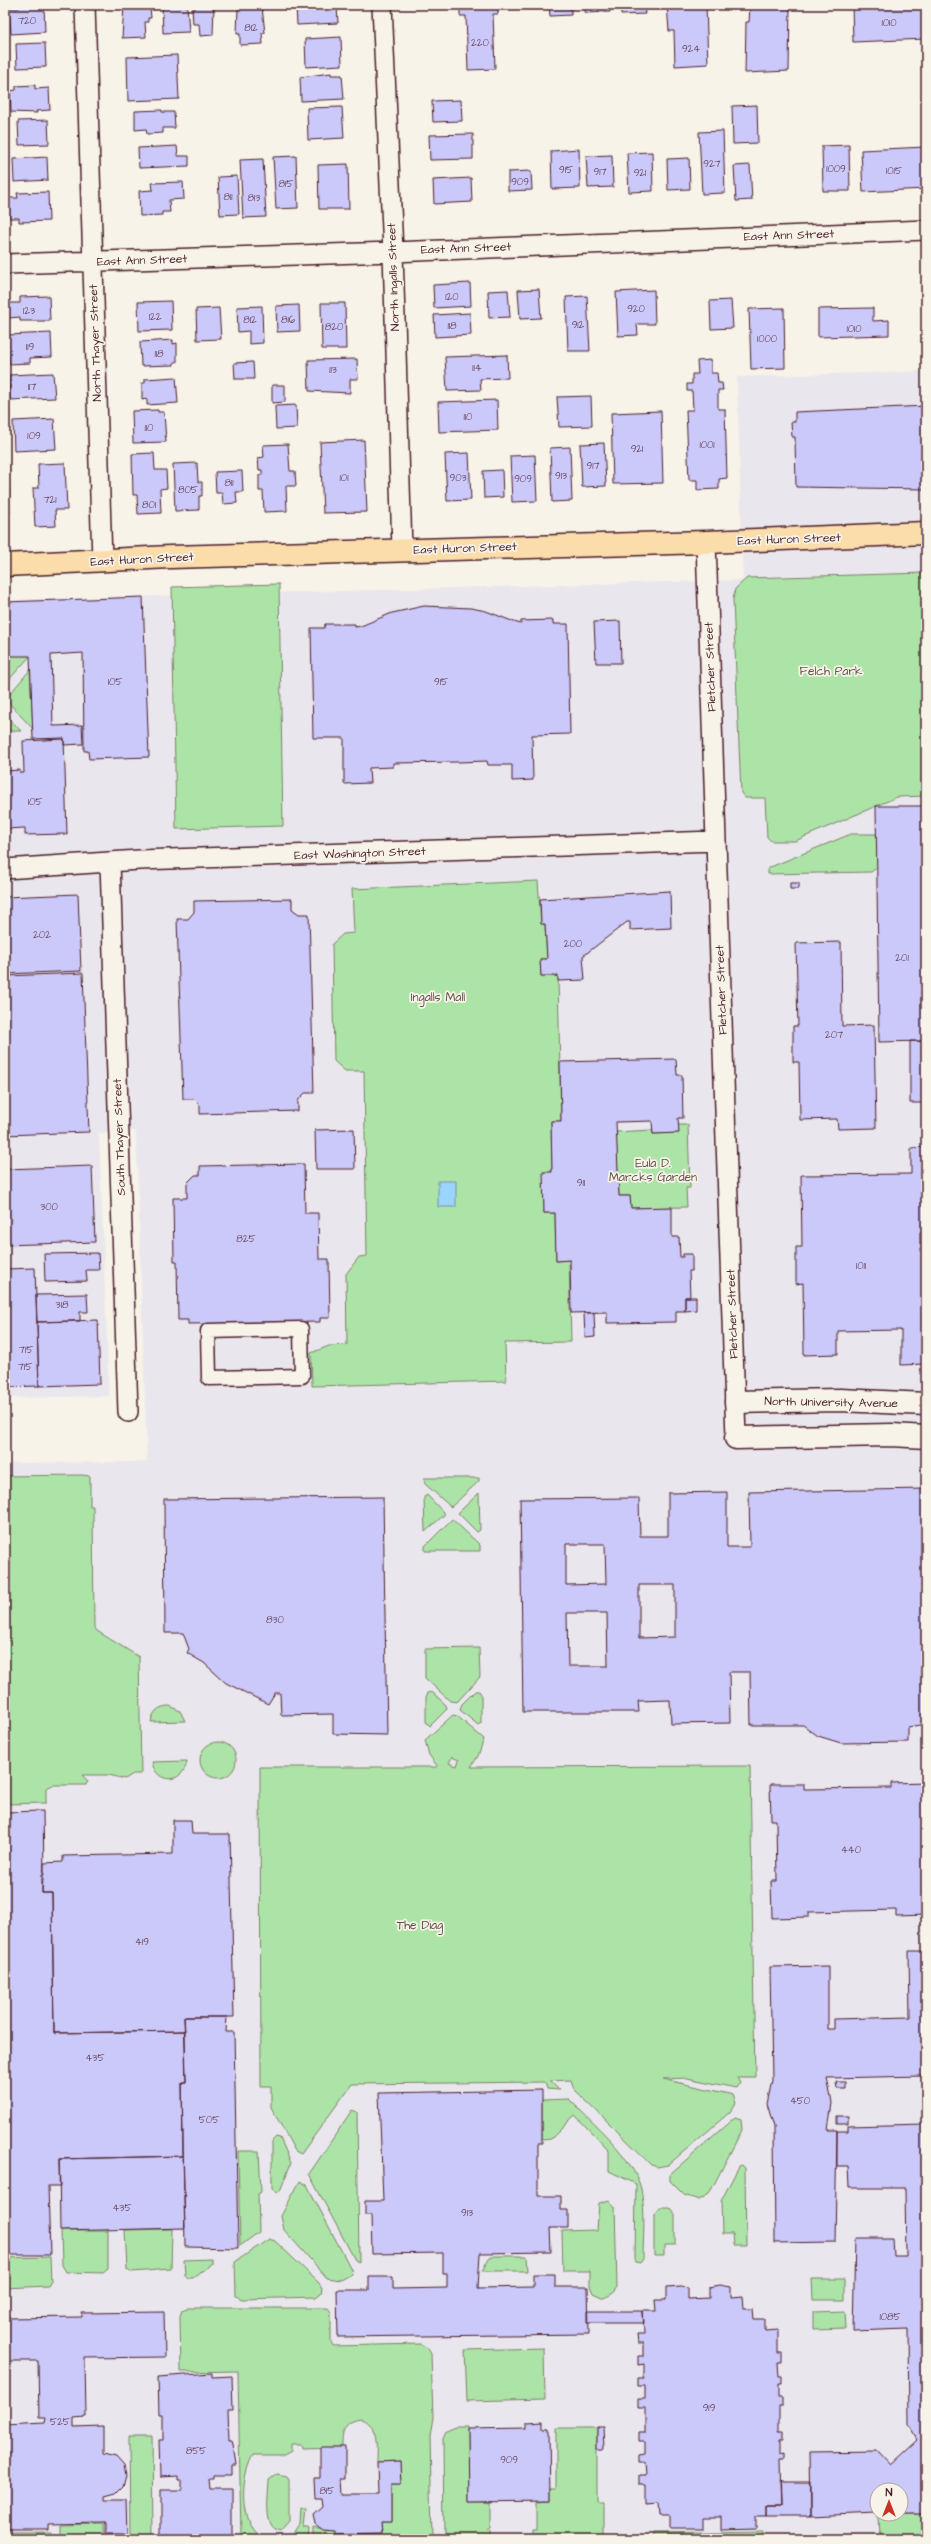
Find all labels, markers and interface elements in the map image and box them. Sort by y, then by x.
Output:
house number: 720 [18,14,36,28]
house number: 1010 [881,16,897,30]
house number: 812 [244,21,258,35]
house number: 220 [471,36,489,50]
house number: 924 [682,42,700,56]
house number: 927 [703,157,721,171]
house number: 1009 [826,162,846,176]
house number: 915 [559,163,573,177]
house number: 1015 [886,164,902,178]
house number: 917 [593,165,607,179]
house number: 921 [634,166,647,180]
house number: 909 [511,175,529,189]
house number: 815 [279,177,293,191]
house number: 811 [223,190,233,204]
house number: 813 [248,191,260,205]
street label: North Ingalls Street [383,222,405,331]
street label: East Ann Street [744,225,835,246]
street label: East Ann Street [421,238,512,259]
street label: East Ann Street [97,250,188,271]
street label: North Thayer Street [85,284,107,402]
house number: 120 [445,290,459,304]
house number: 920 [627,302,645,316]
house number: 123 [23,304,35,318]
house number: 122 [149,310,162,324]
house number: 812 [243,313,257,327]
house number: 816 [281,313,296,327]
house number: 912 [572,318,585,332]
house number: 118 [447,319,457,333]
house number: 820 [325,320,343,334]
house number: 1010 [846,322,862,336]
house number: 1000 [757,332,777,346]
house number: 119 [26,340,34,354]
house number: 118 [154,347,164,361]
house number: 114 [472,361,482,375]
house number: 113 [329,363,337,377]
house number: 117 [28,380,36,394]
house number: 110 [464,410,472,424]
house number: 110 [145,421,153,435]
house number: 109 [27,429,41,443]
house number: 1001 [699,438,715,452]
house number: 921 [631,442,644,456]
house number: 917 [586,459,600,473]
house number: 913 [555,469,567,483]
house number: 101 [340,471,349,485]
house number: 903 [449,471,467,485]
house number: 909 [514,472,532,486]
house number: 811 [224,476,234,490]
house number: 805 [178,483,198,497]
house number: 721 [43,493,57,507]
house number: 801 [142,498,157,512]
street label: East Huron Street [737,529,841,550]
street label: East Huron Street [413,538,517,559]
street label: East Huron Street [90,548,194,571]
street label: Fletcher Street [700,622,721,712]
park label: Felch Park [800,663,863,680]
house number: 105 [108,675,122,689]
house number: 915 [434,675,448,689]
house number: 105 [28,795,42,809]
street label: East Washington Street [294,843,426,865]
house number: 202 [33,928,51,942]
house number: 200 [564,937,582,951]
street label: Fletcher Street [711,945,732,1035]
house number: 201 [895,951,909,965]
park label: Ingalls Mall [411,989,465,1007]
house number: 207 [825,1028,843,1042]
street label: South Thayer Street [109,1078,131,1196]
park label: Eula D. Marcks Garden [609,1155,697,1186]
house number: 911 [577,1176,586,1190]
house number: 300 [40,1200,58,1214]
house number: 825 [236,1232,256,1246]
house number: 1011 [856,1259,867,1273]
street label: Fletcher Street [722,1269,743,1359]
house number: 318 [56,1298,69,1312]
house number: 715 [19,1343,33,1357]
house number: 715 [18,1360,32,1374]
street label: North University Avenue [764,1393,898,1413]
house number: 830 [266,1613,284,1627]
house number: 440 [841,1843,861,1857]
park label: The Diag [397,1917,443,1935]
house number: 419 [135,1935,149,1949]
house number: 435 [86,2051,104,2065]
house number: 450 [790,2094,810,2108]
house number: 505 [199,2113,219,2127]
house number: 435 [113,2201,131,2215]
house number: 913 [461,2206,473,2220]
house number: 1085 [879,2310,901,2324]
house number: 919 [703,2401,716,2415]
house number: 525 [50,2415,70,2429]
house number: 855 [186,2444,206,2458]
house number: 909 [500,2453,518,2467]
north arrow [869,2482,909,2522]
house number: 815 [320,2484,334,2498]
text: N [886,2485,893,2500]

